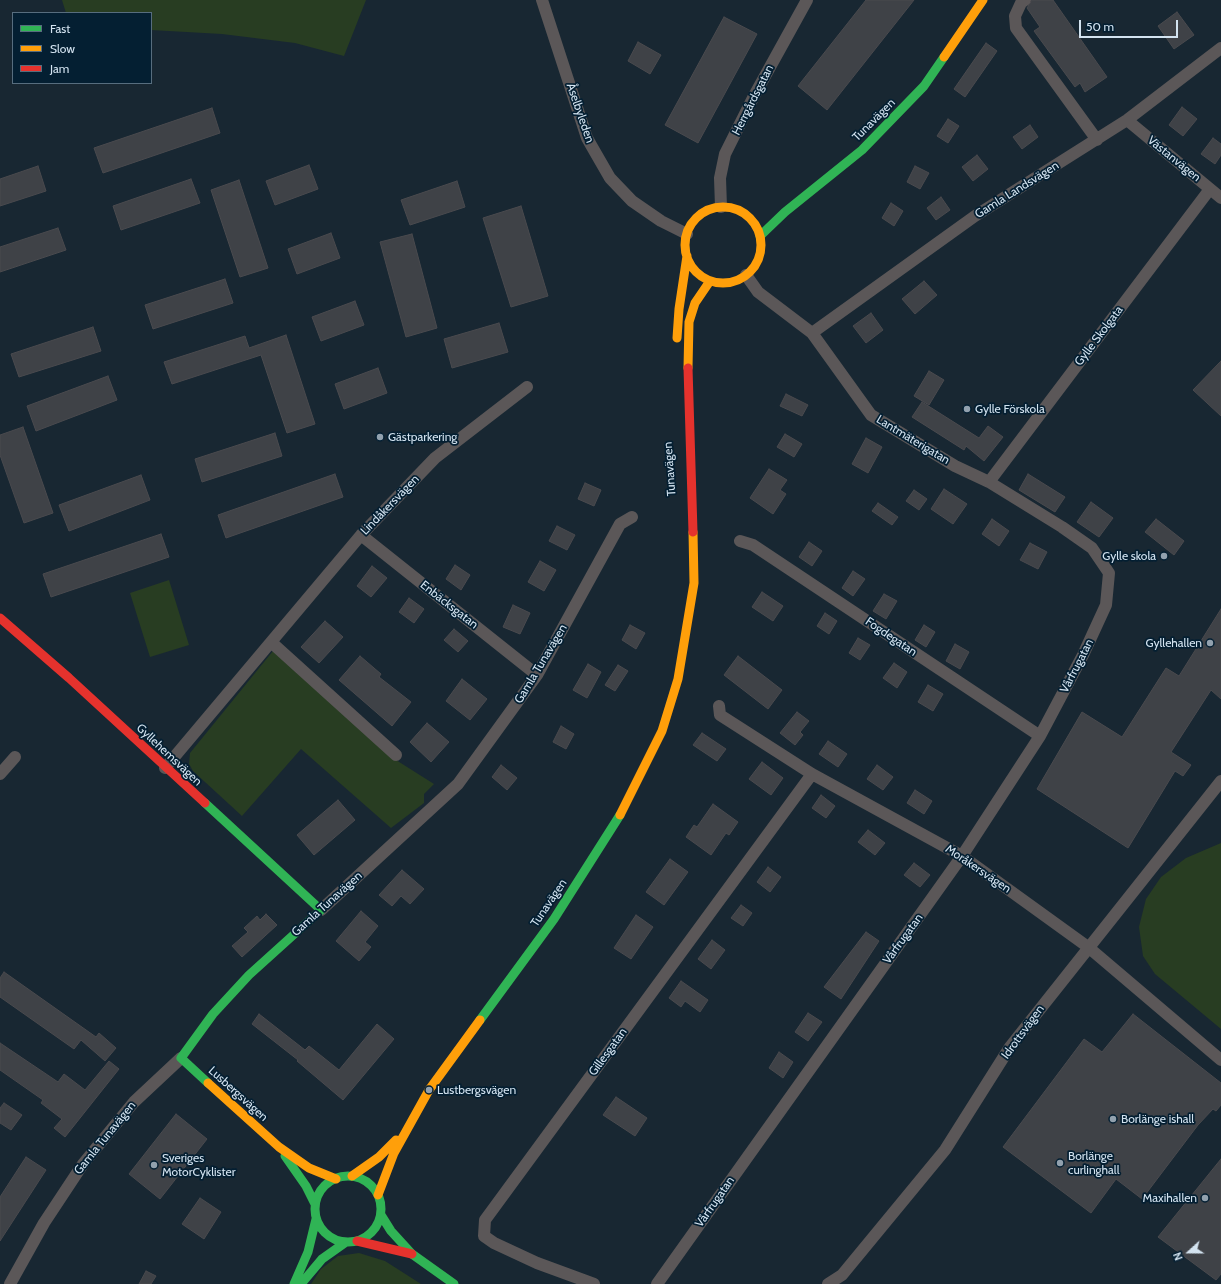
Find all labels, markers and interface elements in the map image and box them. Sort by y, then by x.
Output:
legend [12,12,152,84]
scale bar [1081,12,1180,38]
text: 50 m [1086,19,1114,34]
text: Fast [50,21,70,36]
text: Slow [50,41,75,56]
text: Jam [50,61,69,76]
street label: Herrgårdsgatan [729,62,777,138]
street label: Åselbyleden [563,81,597,145]
street label: Tunavägen [850,96,898,144]
street label: Västanvägen [1144,133,1204,185]
street label: Gamla Landsvägen [972,158,1062,222]
street label: Gylle Skolgata [1072,303,1126,369]
place label: Gylle Förskola [975,402,1045,416]
marker: Gylle Förskola [962,404,972,414]
street label: Lantmäterigatan [874,412,952,468]
place label: Gästparkering [388,430,457,444]
marker: Gästparkering [375,432,385,442]
street label: Tunavägen [661,441,679,497]
street label: Lindåkersvägen [358,472,422,538]
place label: Gylle skola [1102,549,1156,563]
marker: Gylle skola [1159,551,1169,561]
street label: Enbäcksgatan [417,578,481,632]
street label: Fogdegatan [862,614,920,660]
street label: Gamla Tunavägen [512,622,570,706]
place label: Gyllehallen [1146,636,1202,650]
street label: Vårfrugatan [1057,637,1097,695]
marker: Gyllehallen [1205,638,1215,648]
street label: Gyllehemsvägen [133,721,205,789]
street label: Moråkersvägen [942,842,1014,896]
street label: Gamla Tunavägen [289,869,365,939]
street label: Tunavägen [528,876,570,930]
street label: Vårfrugatan [880,911,926,967]
street label: Idrottsvägen [999,1002,1047,1062]
street label: Gillesgatan [586,1025,630,1079]
street label: Lusbergsvägen [205,1064,271,1124]
place label: Lustbergsvägen [437,1083,516,1097]
marker: Lustbergsvägen [424,1085,434,1095]
street label: Gamla Tunavägen [71,1099,139,1177]
place label: Borlänge ishall [1121,1112,1194,1126]
marker: Borlänge ishall [1108,1114,1118,1124]
place label: Borlänge curlinghall [1068,1149,1120,1177]
place label: Sveriges MotorCyklister [162,1151,236,1179]
marker: Borlänge curlinghall [1055,1158,1065,1168]
marker: Sveriges MotorCyklister [149,1160,159,1170]
street label: Vårfrugatan [692,1174,738,1230]
place label: Maxihallen [1143,1191,1197,1205]
marker: Maxihallen [1200,1193,1210,1203]
north arrow [1169,1232,1209,1272]
text: N [1170,1250,1186,1262]

